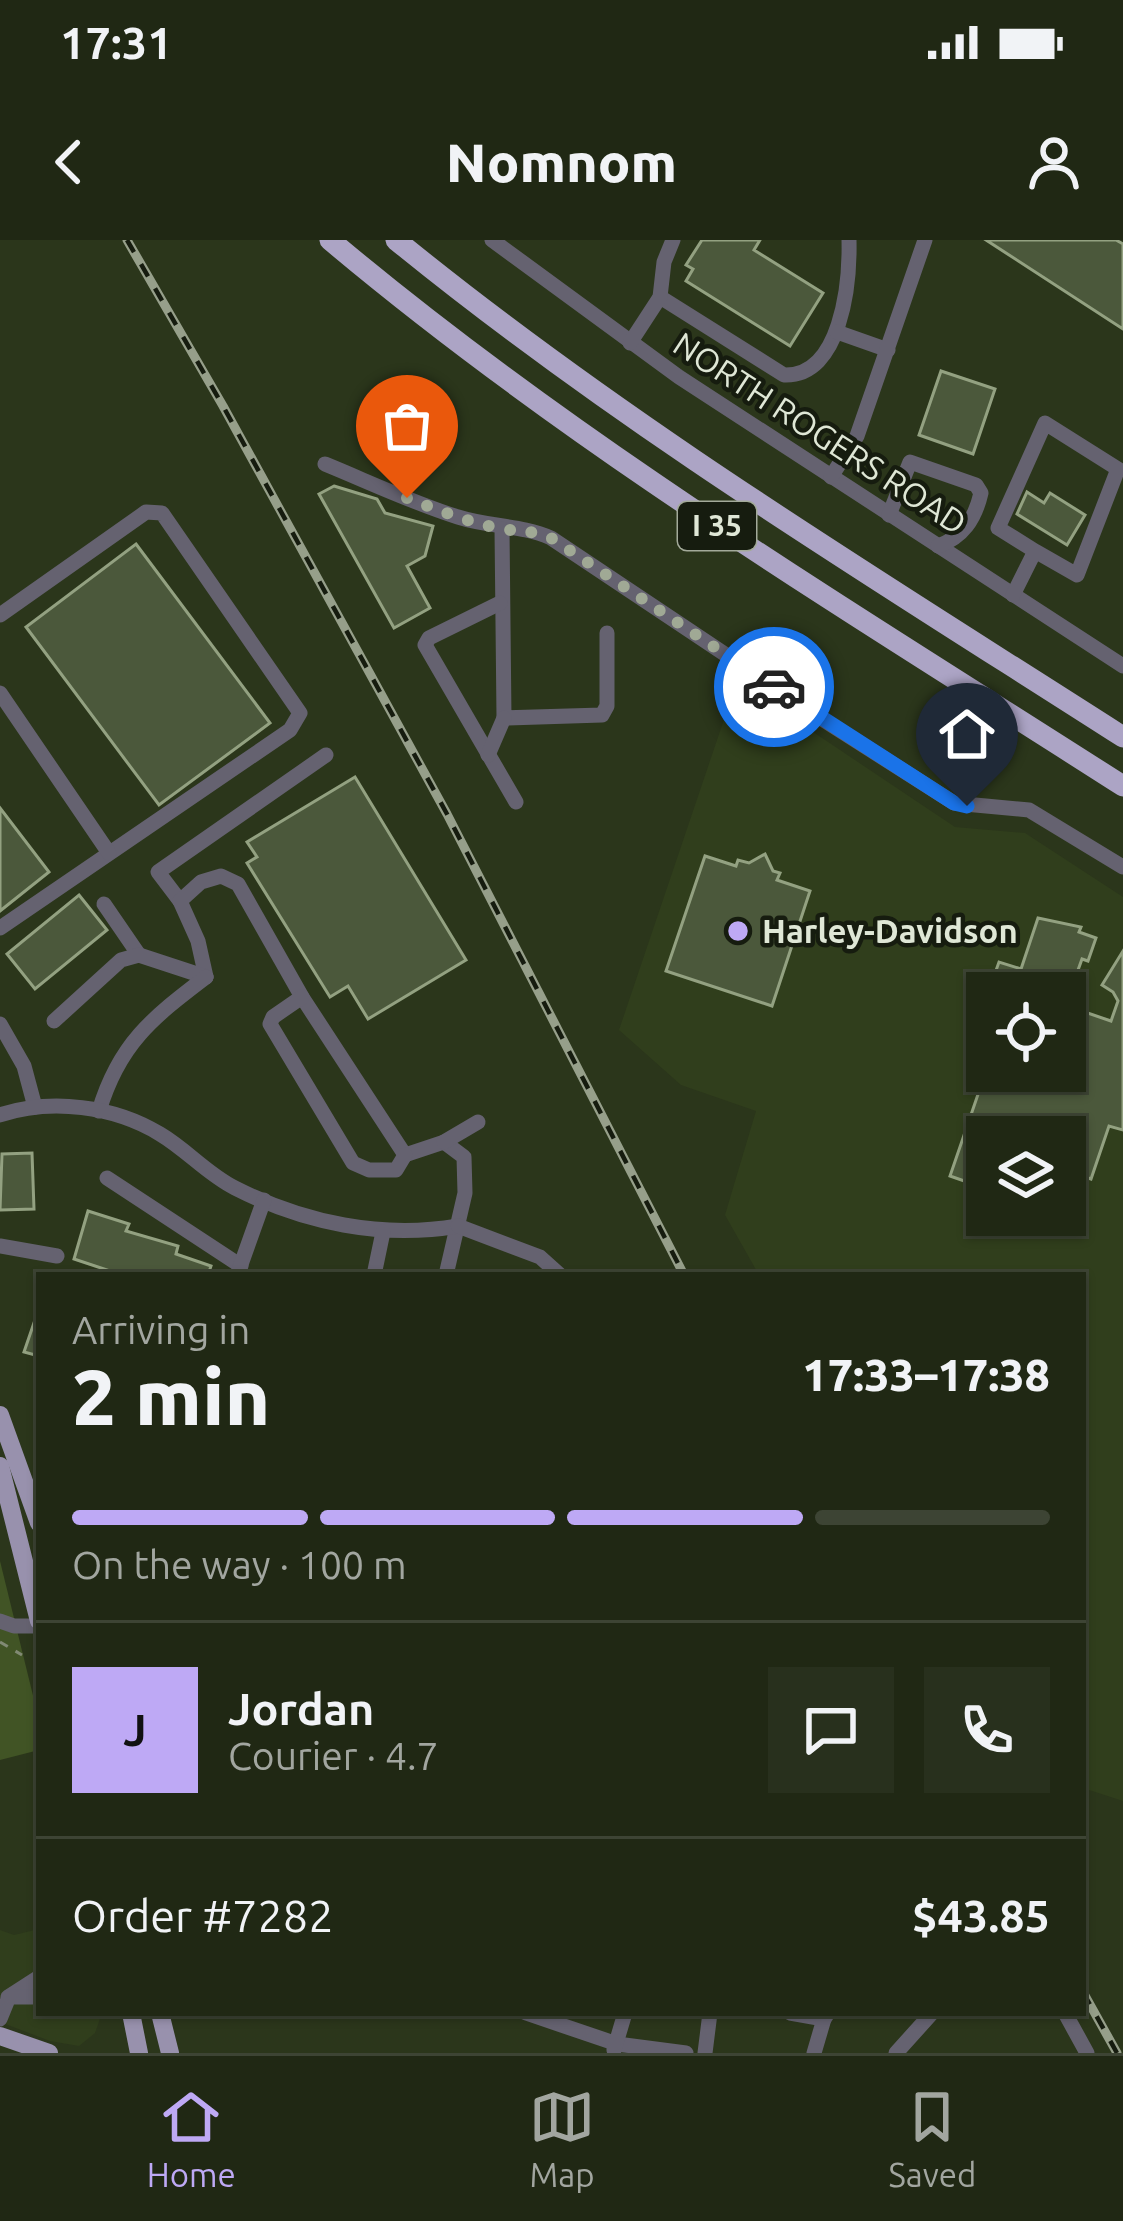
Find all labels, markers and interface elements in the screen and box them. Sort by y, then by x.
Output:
text: 17:31 [60,17,173,68]
icon: back [36,129,102,195]
icon: person [1021,129,1087,195]
text: Nomnom [446,132,677,192]
street label: NORTH ROGERS ROAD [667,324,973,541]
pin [356,375,458,498]
icon: bag [374,393,440,459]
road number: I 35 [678,502,756,550]
courier [714,627,834,747]
icon: car [741,654,807,720]
pin [916,683,1018,806]
icon: home [934,701,1000,767]
place label: Harley-Davidson [762,912,1018,949]
marker: Harley-Davidson [725,918,751,944]
map controls [966,972,1086,1236]
button: locate [966,972,1086,1092]
button: layers [966,1116,1086,1236]
text: Arriving in [72,1308,250,1351]
text: 17:33–17:38 [802,1349,1050,1400]
text: 2 min [72,1352,270,1440]
text: On the way · 100 m [72,1543,407,1586]
button: chat [768,1667,894,1793]
button: phone [924,1667,1050,1793]
text: Jordan [228,1683,374,1734]
text: J [123,1704,147,1755]
text: Courier · 4.7 [228,1734,439,1777]
text: Order #7282 [72,1890,334,1941]
text: $43.85 [912,1890,1050,1941]
tab: Home [147,2084,236,2193]
tab: Map [529,2084,595,2193]
tab: Saved [888,2084,976,2193]

